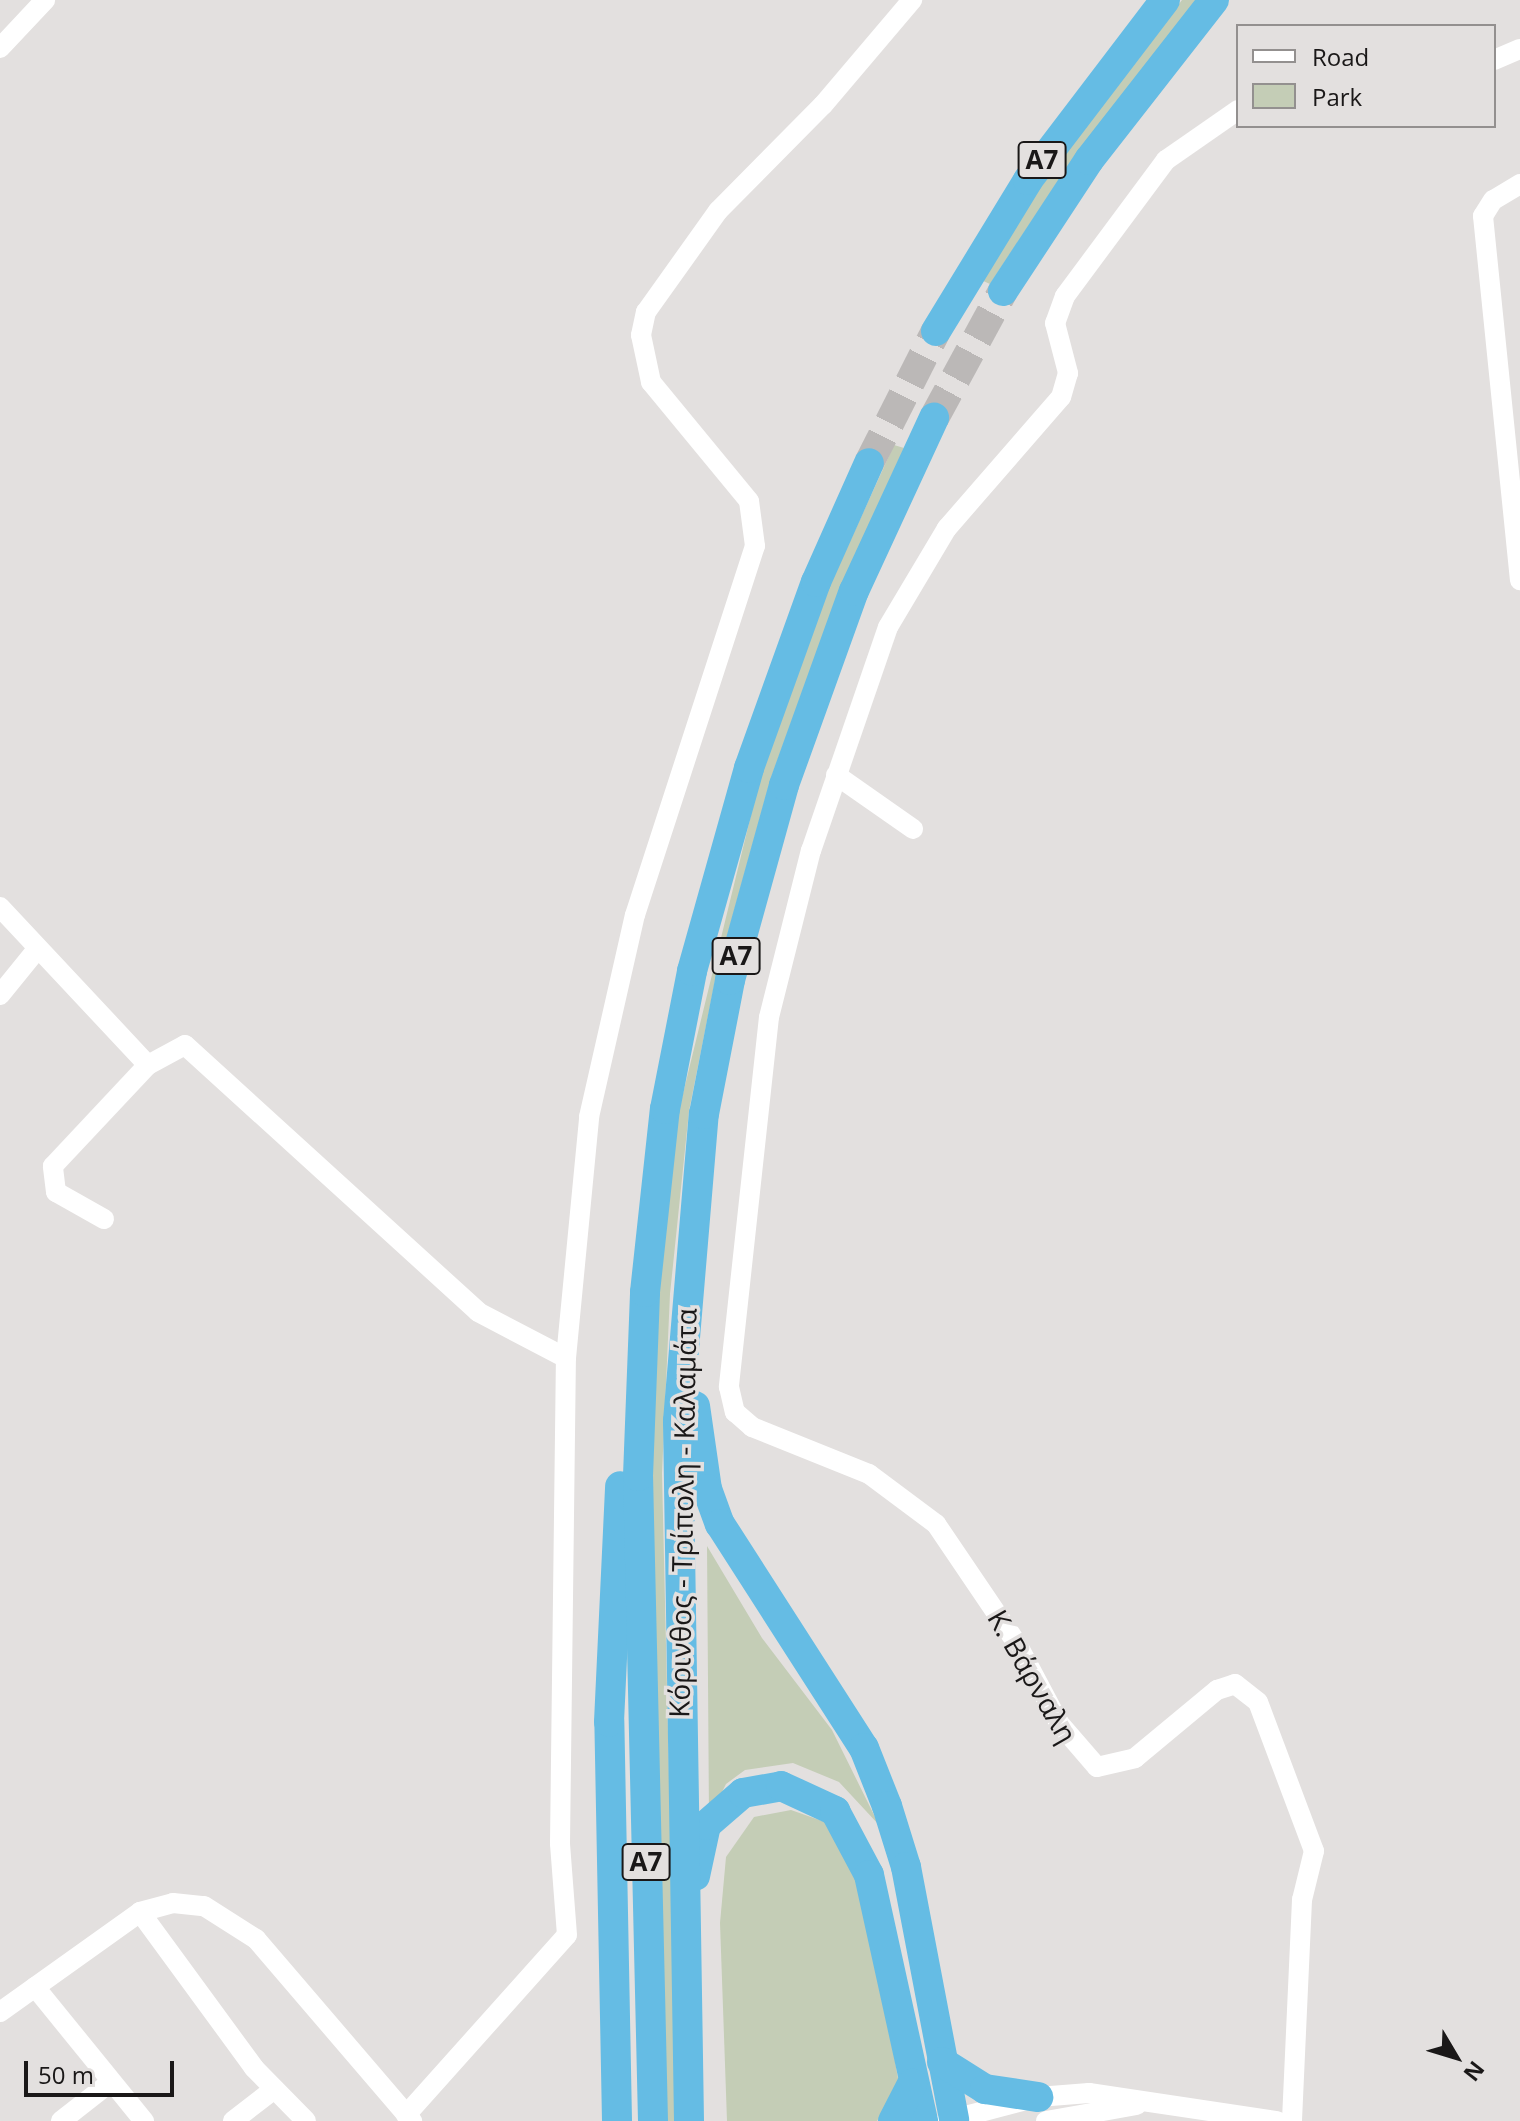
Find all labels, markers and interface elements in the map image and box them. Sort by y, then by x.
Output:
legend [1236,24,1496,128]
text: Road [1312,40,1369,73]
text: Park [1312,80,1362,113]
road number: Α7 [1016,138,1068,182]
road number: Α7 [710,934,762,978]
street label: Κόρινθος - Τρίπολη - Καλαμάτα [662,1308,702,1718]
street label: Κ. Βάρναλη [981,1603,1085,1749]
road number: Α7 [620,1840,672,1884]
north arrow [1416,2017,1496,2097]
scale bar [28,2045,178,2095]
text: N [1458,2055,1492,2088]
text: 50 m [38,2058,94,2091]

